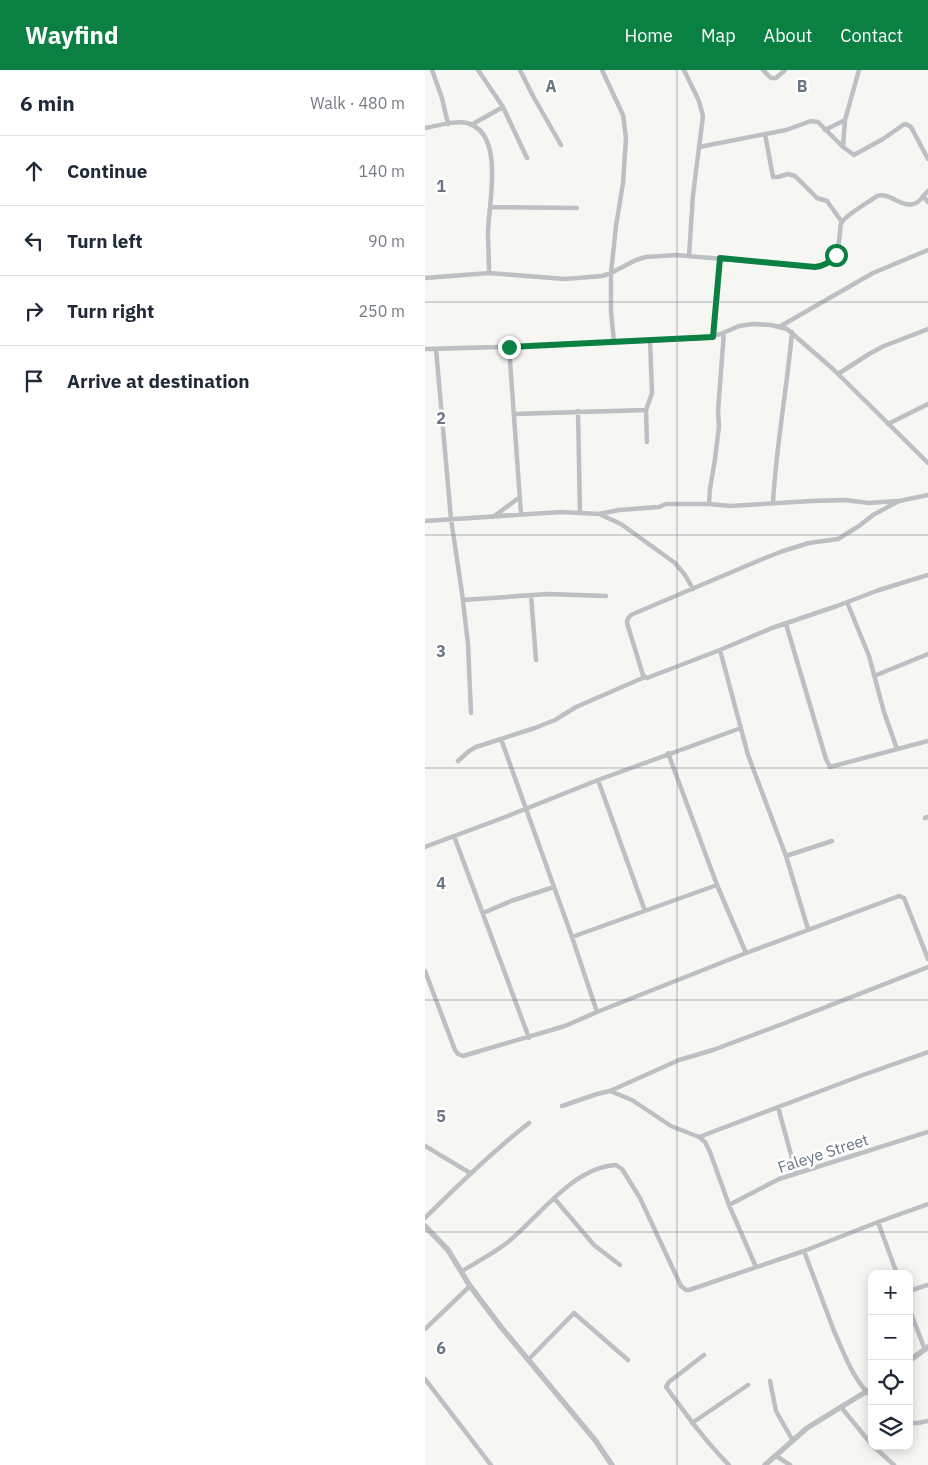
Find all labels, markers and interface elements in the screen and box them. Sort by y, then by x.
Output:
text: Wayfind [25,19,118,51]
text: Home [625,24,673,47]
text: Map [701,24,736,47]
text: About [764,24,812,47]
text: Contact [840,24,903,47]
text: A [546,76,557,96]
text: B [797,76,808,96]
text: 6 min [20,89,75,117]
text: Walk · 480 m [310,93,405,113]
icon: ahead [20,157,48,185]
text: Continue [67,159,147,183]
text: 140 m [358,161,405,181]
text: 1 [436,176,446,196]
icon: left [20,227,48,255]
text: Turn left [67,229,143,253]
text: 90 m [368,231,405,251]
route start [825,244,848,267]
icon: right [20,297,48,325]
text: Turn right [67,299,154,323]
text: 250 m [358,301,405,321]
route end [498,336,521,359]
icon: arrive [20,367,48,395]
text: Arrive at destination [67,369,250,393]
text: 2 [436,408,446,428]
text: 3 [436,641,446,661]
text: 4 [436,873,446,893]
text: 5 [436,1106,446,1126]
street label: Faleye Street [775,1129,871,1177]
map controls [868,1270,913,1450]
button: + [868,1270,913,1315]
button: − [868,1315,913,1360]
text: 6 [436,1338,446,1358]
button: locate [868,1360,913,1405]
button: layers [868,1405,913,1450]

